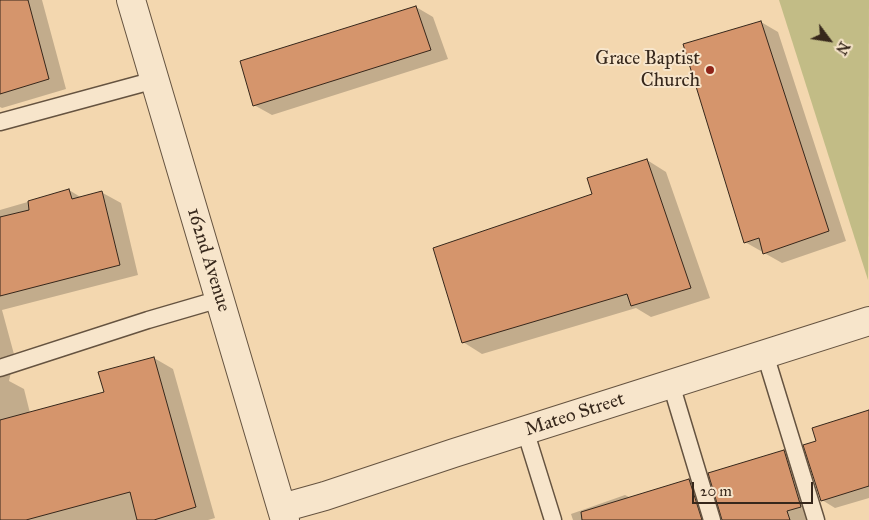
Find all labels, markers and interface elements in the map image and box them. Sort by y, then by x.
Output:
north arrow [804,15,854,65]
text: N [832,39,853,57]
place label: Grace Baptist Church [595,48,700,92]
marker: Grace Baptist Church [704,64,716,76]
street label: 162nd Avenue [181,205,235,315]
street label: Mateo Street [522,388,628,442]
scale bar [694,472,815,504]
text: 20 m [700,482,732,500]

